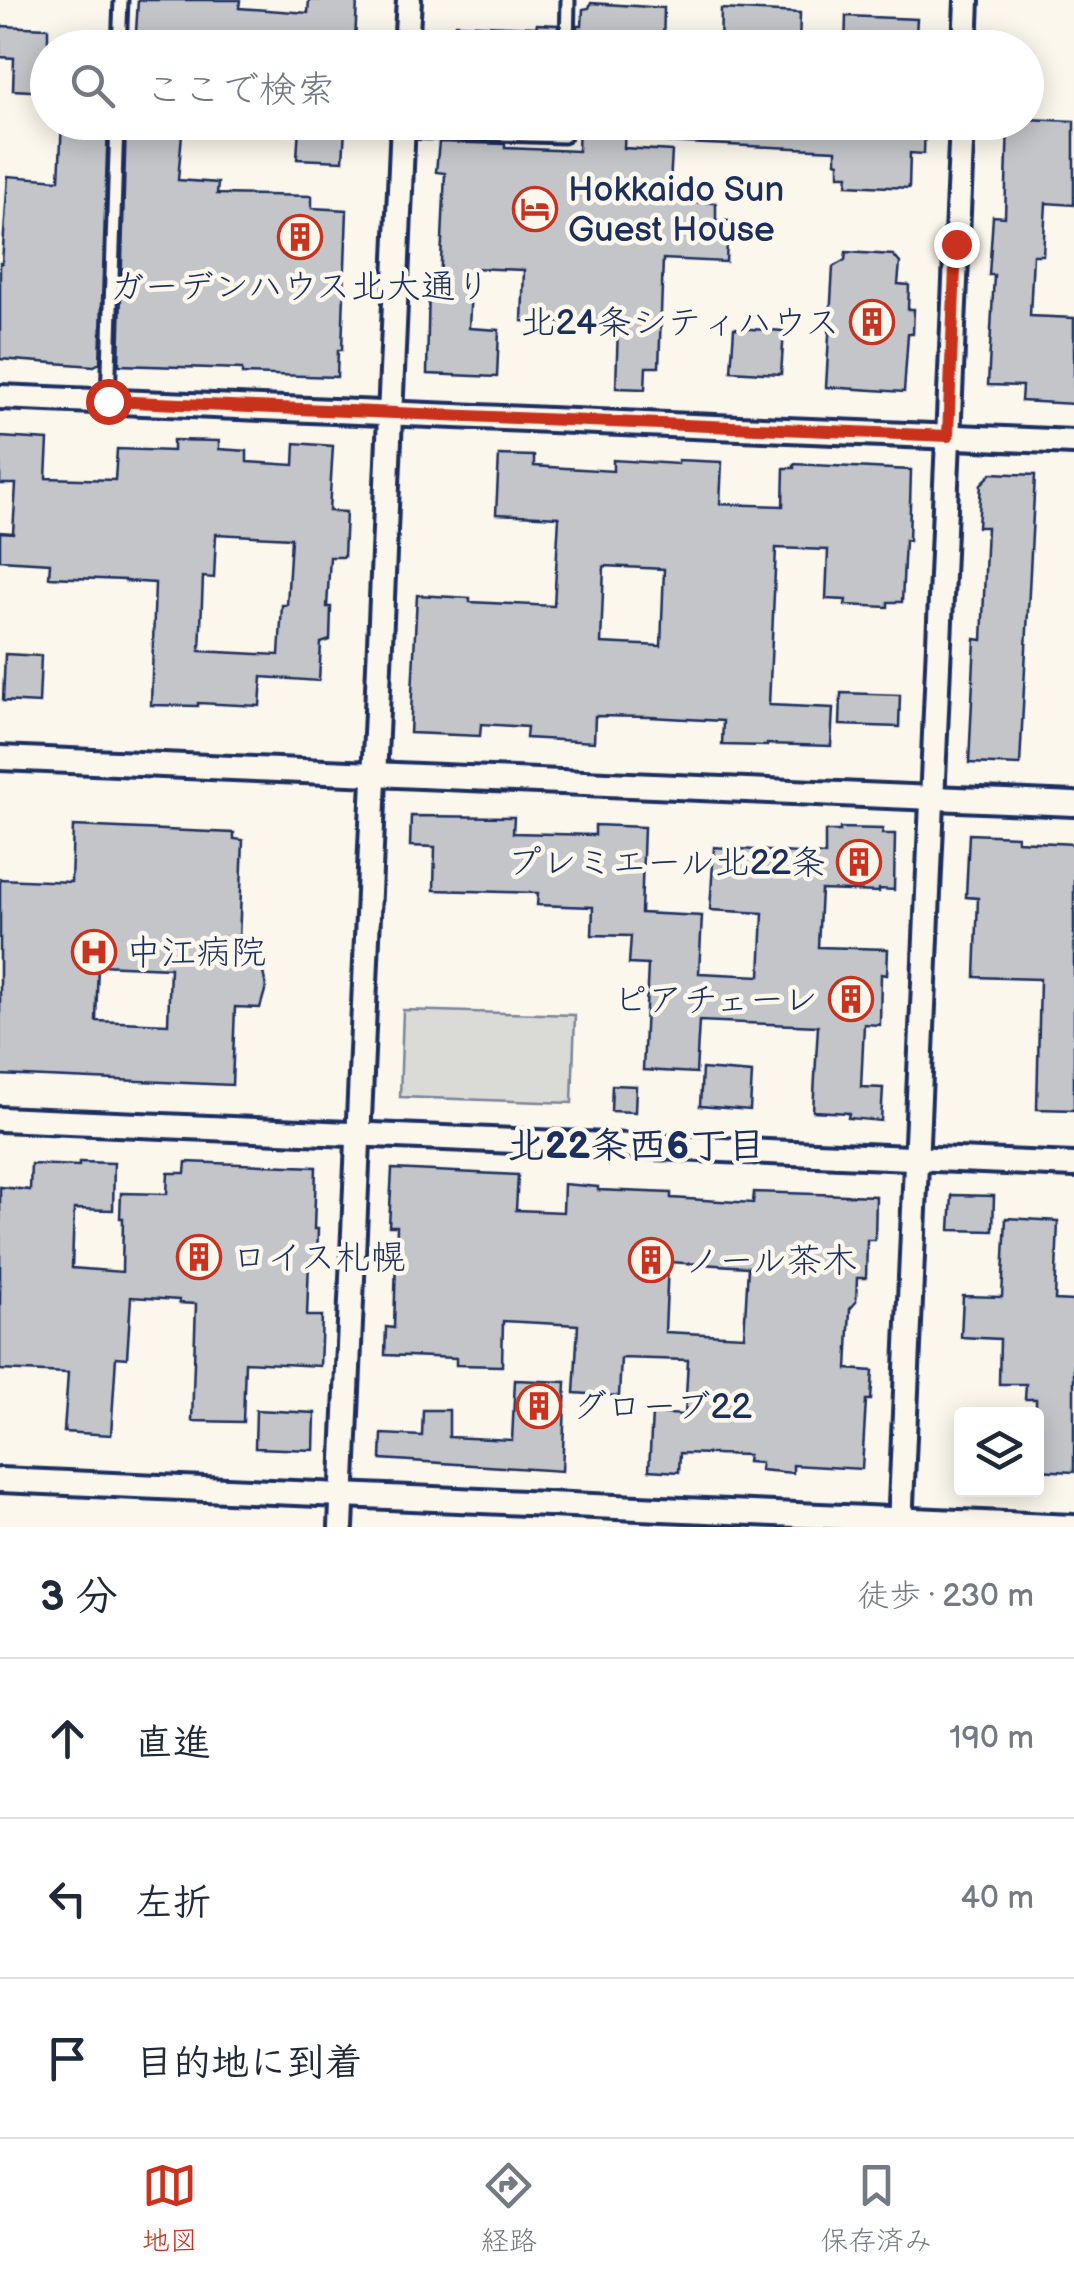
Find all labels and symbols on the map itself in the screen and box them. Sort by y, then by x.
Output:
place label: Hokkaido Sun Guest House [568,169,784,252]
hotel icon: Hokkaido Sun Guest House [512,186,558,232]
building icon: ガーデンハウス北大通り [277,214,323,260]
route end [934,222,980,268]
place label: ガーデンハウス北大通り [109,266,491,309]
building icon: 北24条シティハウス [849,299,895,345]
place label: 北24条シティハウス [521,302,840,345]
route start [86,379,132,425]
building icon: プレミエール北22条 [836,839,882,885]
place label: プレミエール北22条 [507,842,826,885]
hospital icon: 中江病院 [71,929,117,975]
place label: 中江病院 [126,932,266,975]
building icon: ピアチェーレ [828,976,874,1022]
place label: ピアチェーレ [613,979,818,1022]
district label: 北22条西6丁目 [507,1124,765,1169]
building icon: ロイス札幌 [176,1234,222,1280]
place label: ロイス札幌 [232,1237,406,1280]
building icon: ノール茶木 [628,1237,674,1283]
place label: ノール茶木 [684,1240,857,1283]
building icon: グローブ22 [516,1383,562,1429]
place label: グローブ22 [572,1386,752,1429]

